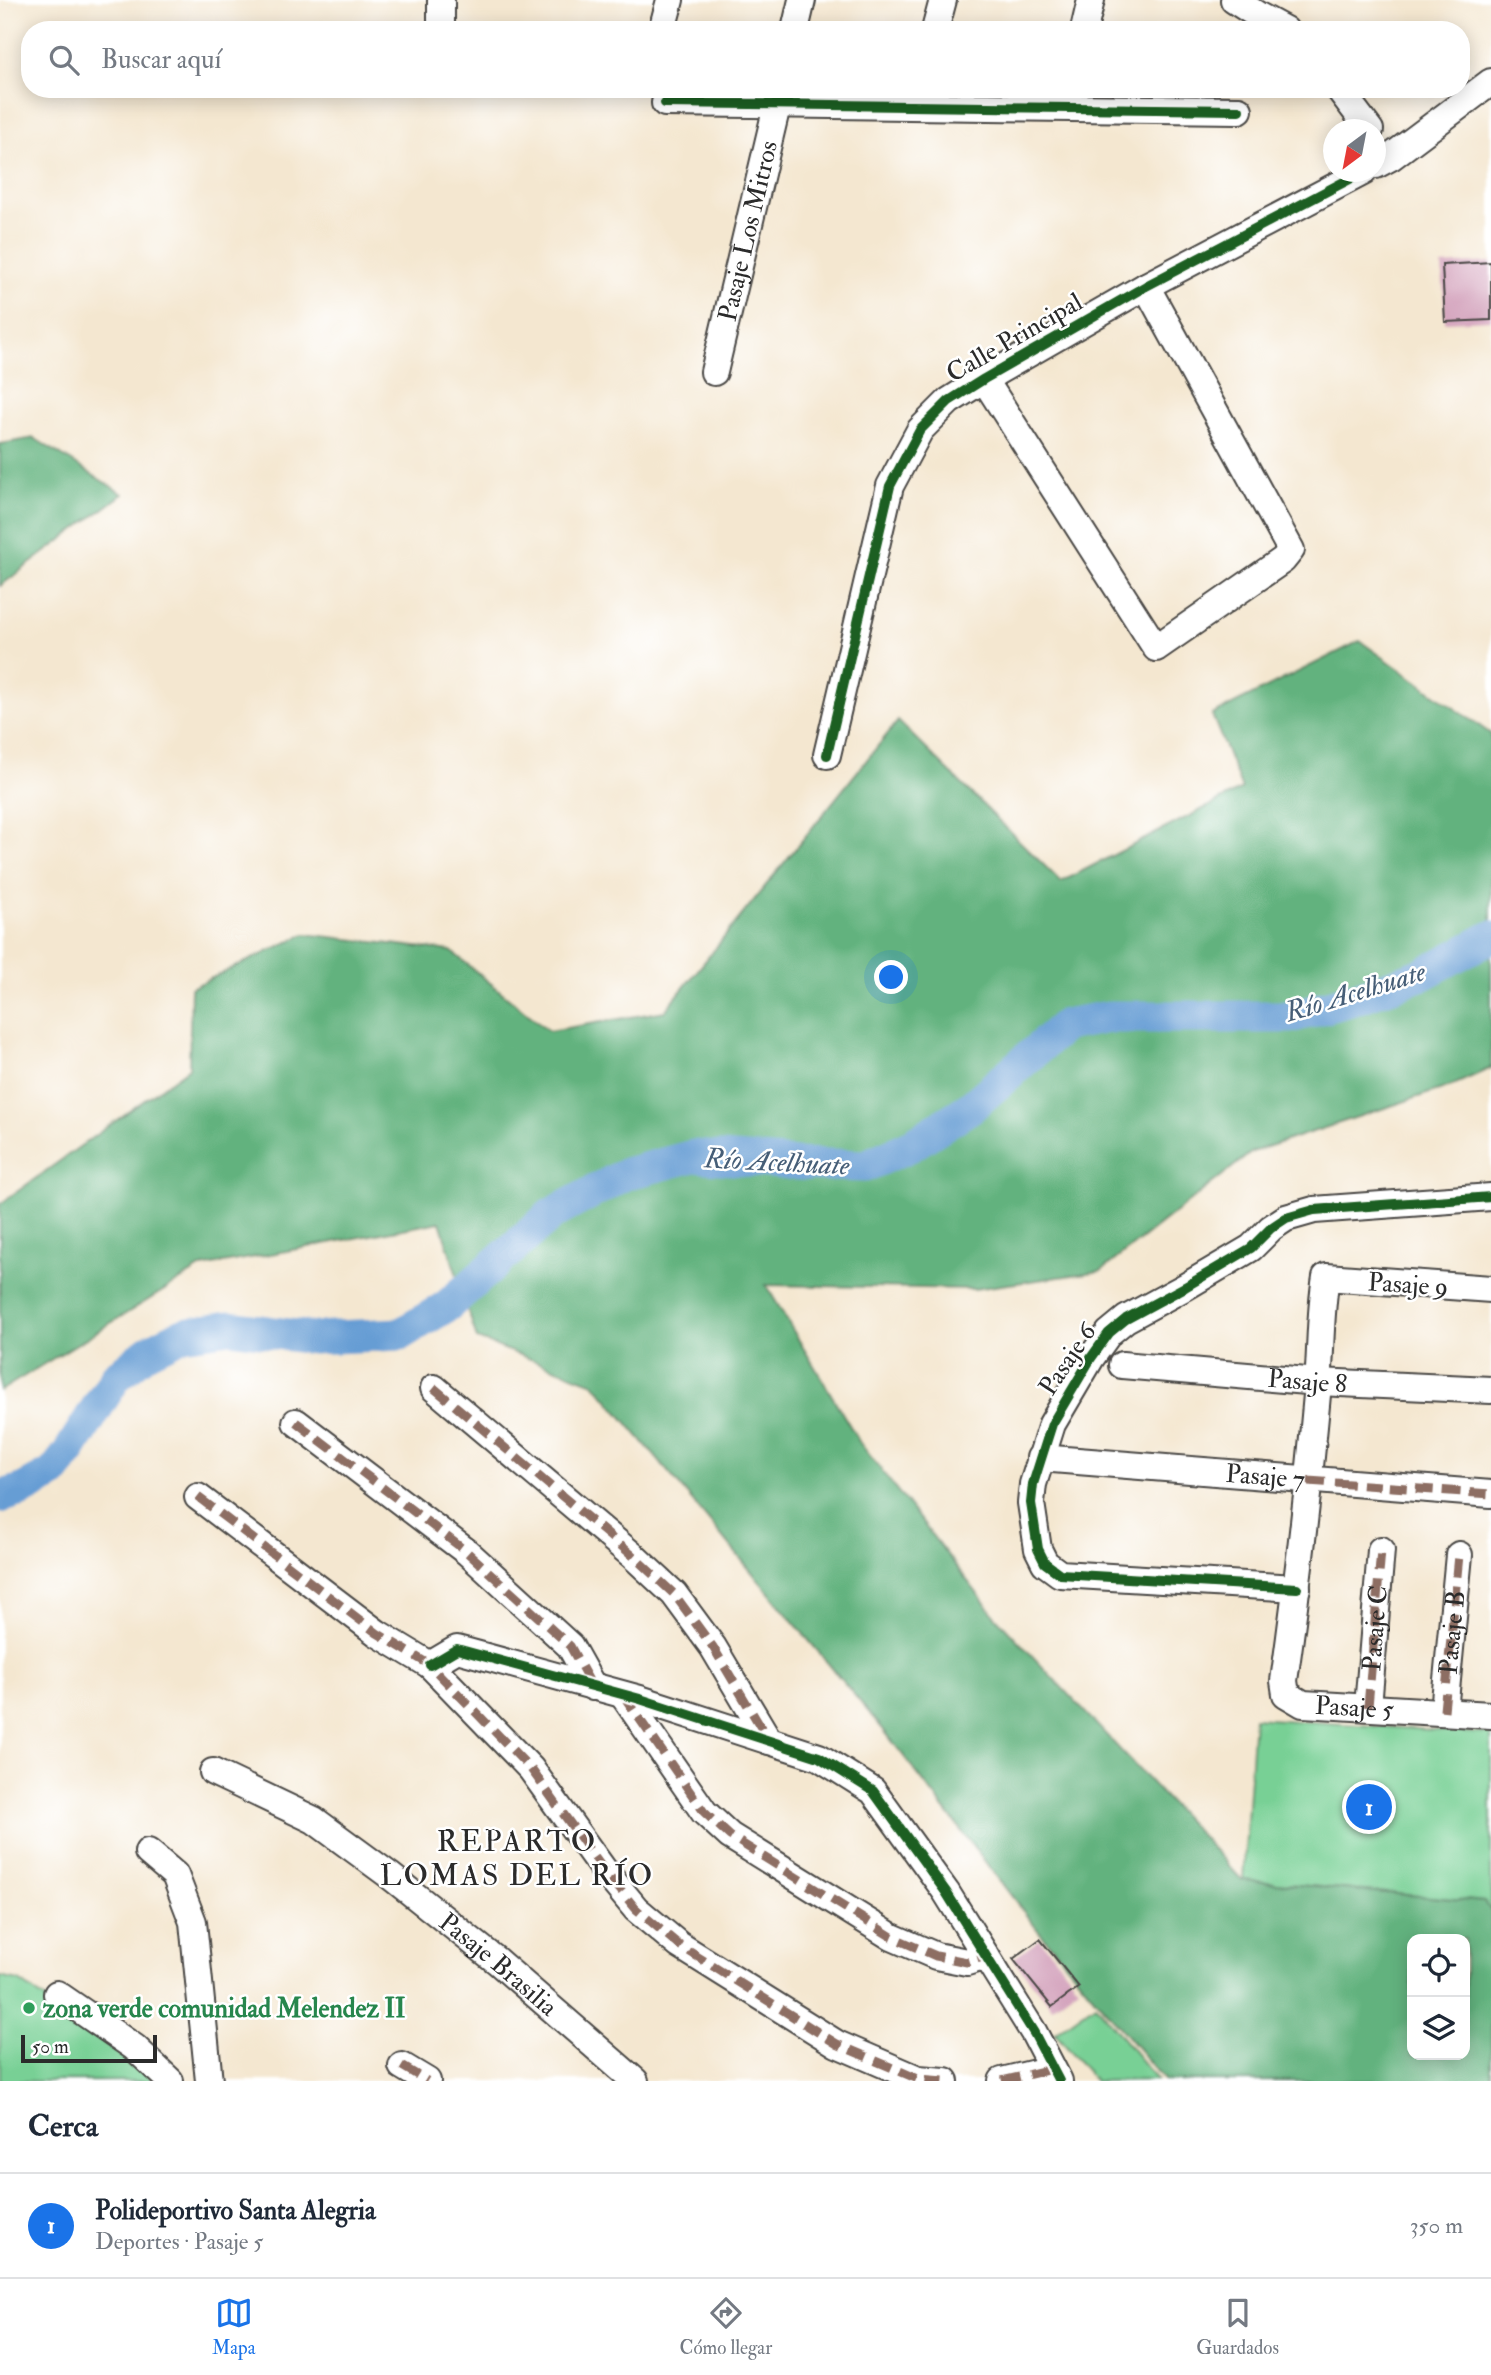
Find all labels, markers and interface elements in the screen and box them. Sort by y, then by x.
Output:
search box [21,21,1470,98]
icon: search [45,41,83,79]
text: Buscar aquí [101,44,221,76]
north arrow [1323,119,1386,182]
street label: Pasaje Los Mitros [712,138,785,325]
street label: Calle Principal [941,286,1089,391]
water label: Río Acelhuate [1280,954,1431,1031]
your location [874,960,908,994]
water label: Río Acelhuate [703,1141,851,1184]
street label: Pasaje 9 [1367,1266,1449,1304]
street label: Pasaje 6 [1032,1316,1105,1402]
street label: Pasaje 8 [1266,1363,1348,1400]
street label: Pasaje 7 [1224,1458,1306,1496]
street label: Pasaje C [1356,1584,1395,1673]
street label: Pasaje B [1433,1589,1473,1676]
street label: Pasaje 5 [1314,1690,1395,1726]
pin: 1 [1346,1781,1392,1833]
district label: REPARTO LOMAS DEL RÍO [380,1823,654,1894]
street label: Pasaje Brasilia [432,1906,564,2024]
map controls [1407,1934,1470,2060]
button: locate [1407,1934,1470,1997]
place label: zona verde comunidad Melendez II [43,1993,406,2025]
button: layers [1407,1997,1470,2060]
marker: zona verde comunidad Melendez II [21,2000,37,2016]
scale bar [21,2032,158,2064]
text: 50 m [32,2035,69,2059]
text: Cerca [28,2108,98,2145]
text: Polideportivo Santa Alegria [95,2195,376,2227]
text: 1 [47,2211,55,2240]
text: 350 m [1410,2211,1463,2240]
text: Deportes · Pasaje 5 [95,2227,263,2256]
tab: Mapa [212,2294,256,2360]
tab: Cómo llegar [680,2294,772,2360]
tab: Guardados [1196,2294,1279,2360]

